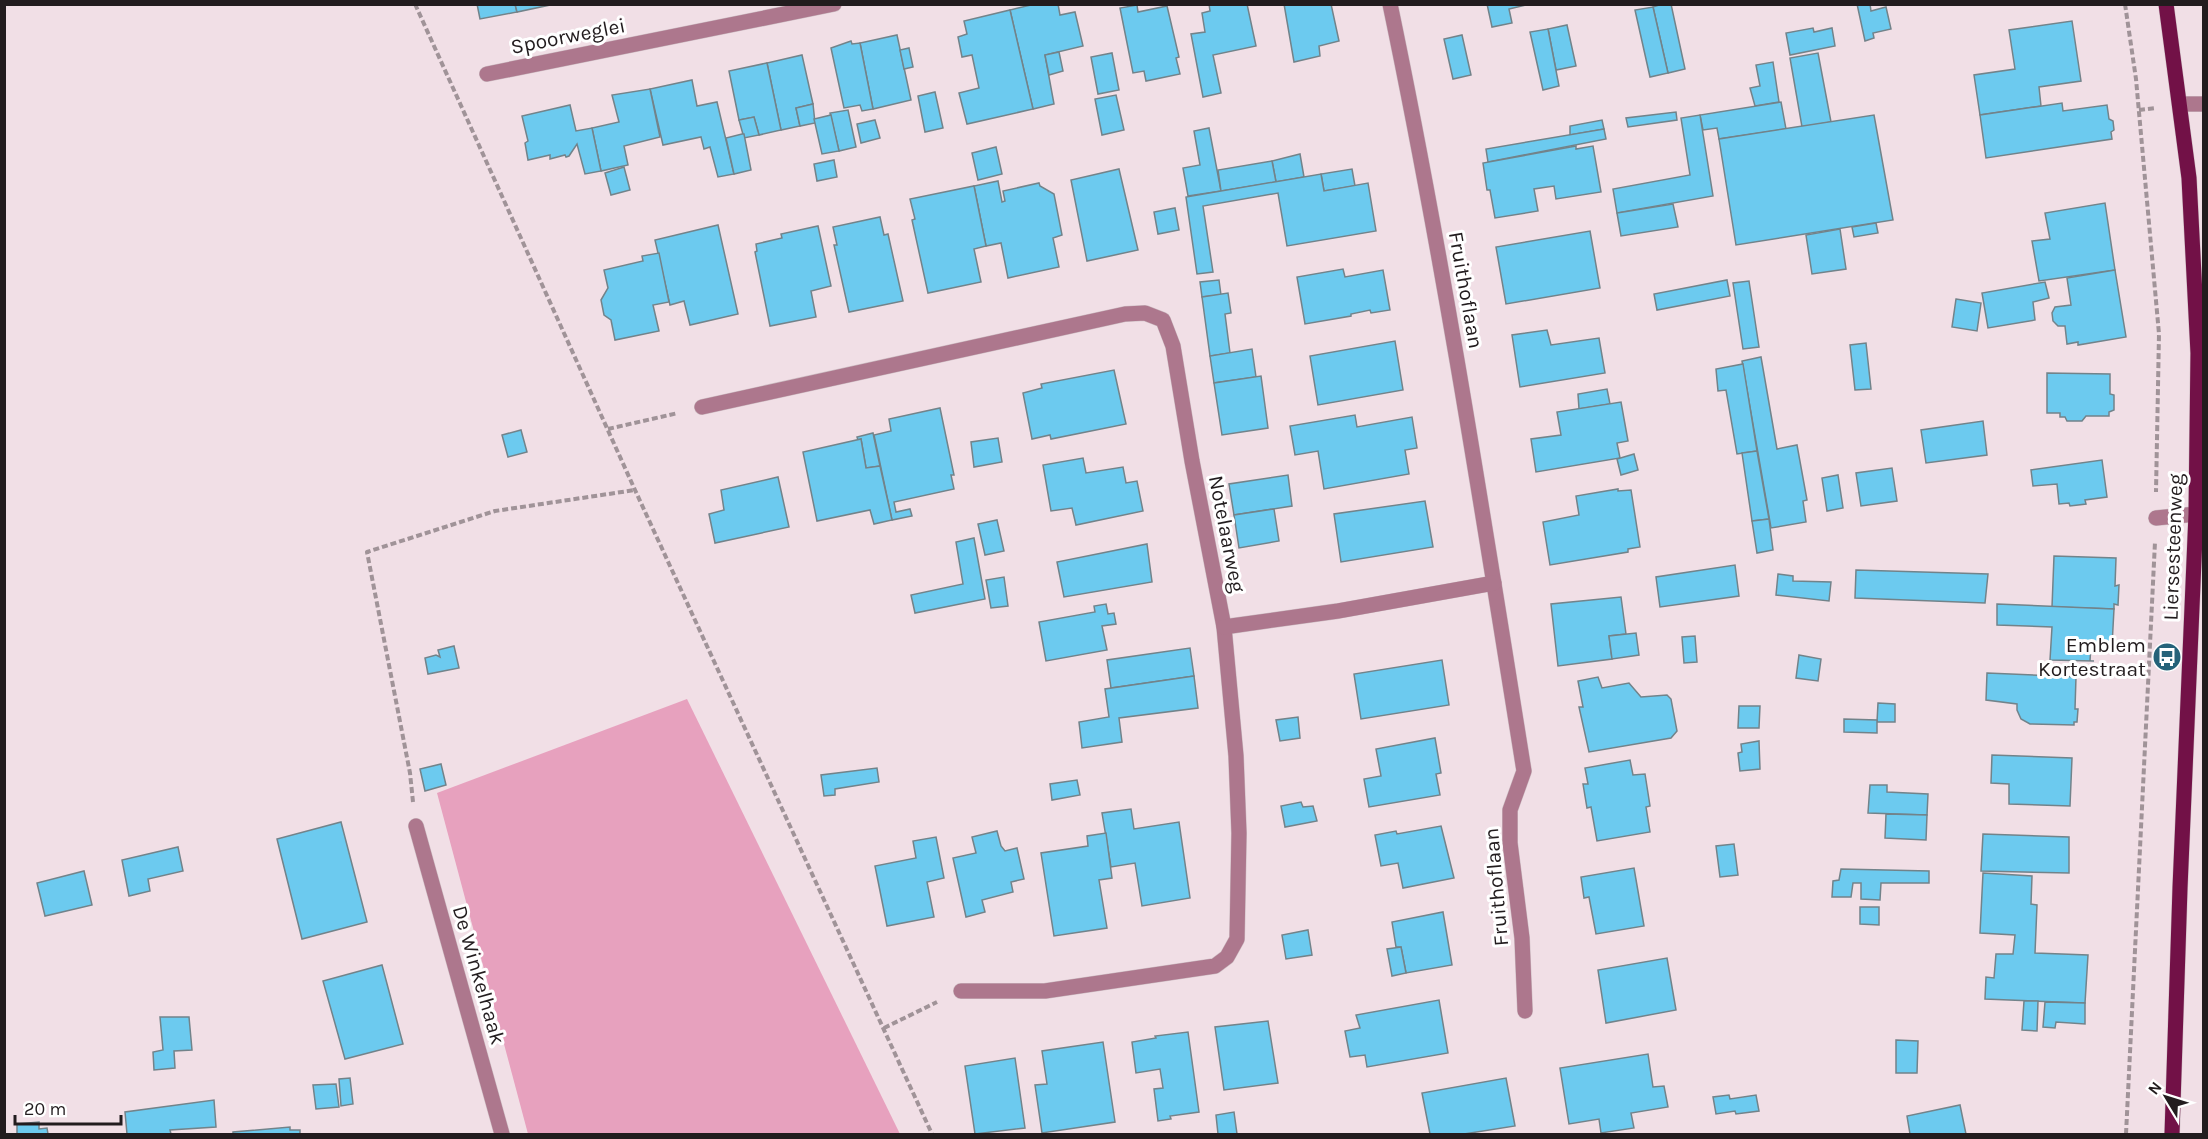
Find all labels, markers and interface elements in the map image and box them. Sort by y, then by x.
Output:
street label: Spoorweglei [509,13,627,59]
street label: Fruithoflaan [1444,230,1488,350]
street label: Notelaarweg [1204,473,1250,595]
street label: Liersesteenweg [2158,473,2188,621]
place label: Emblem Kortestraat [2038,633,2146,681]
bus stop icon: Emblem Kortestraat [2151,641,2183,673]
street label: Fruithoflaan [1479,827,1513,947]
street label: De Winkelhaak [448,903,510,1047]
north arrow [2136,1067,2196,1127]
text: N [2144,1078,2166,1098]
scale bar [15,1088,122,1126]
text: 20 m [24,1098,66,1120]

